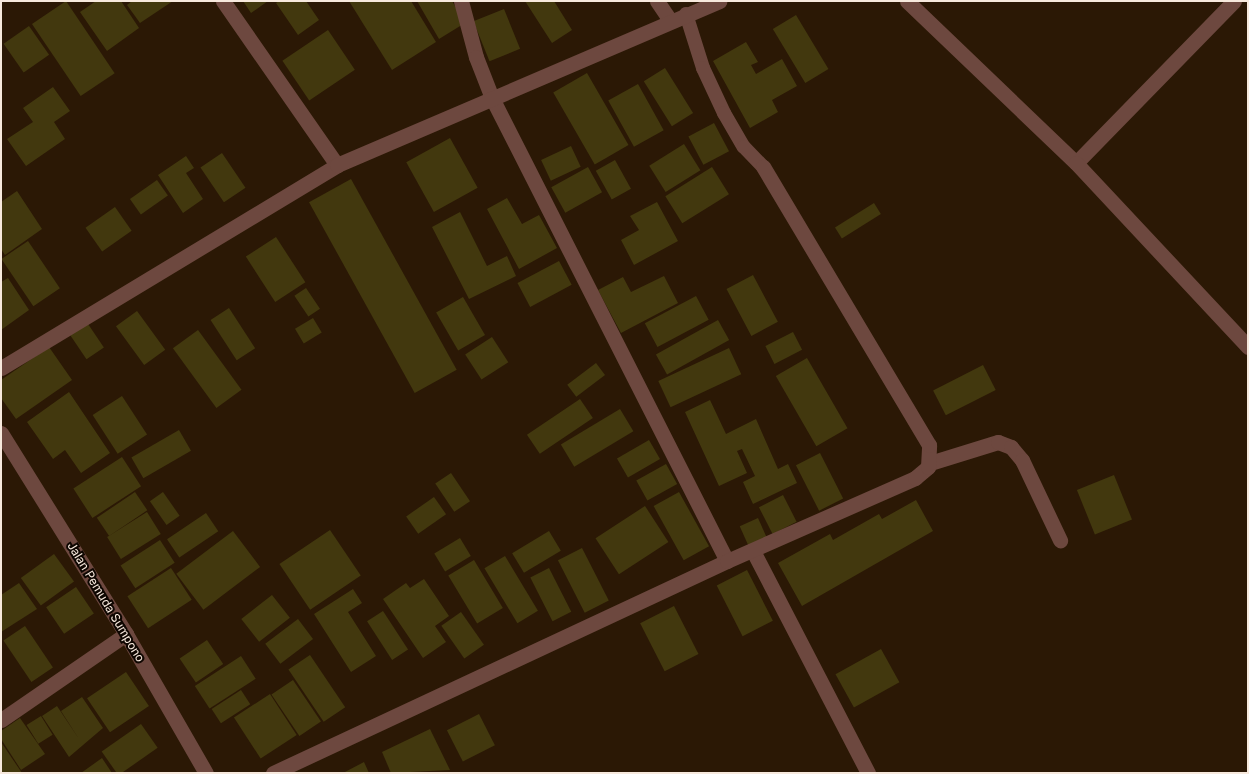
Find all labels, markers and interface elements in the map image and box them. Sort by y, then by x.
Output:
street label: Jalan Pemuda Sumpono [64,539,148,665]

